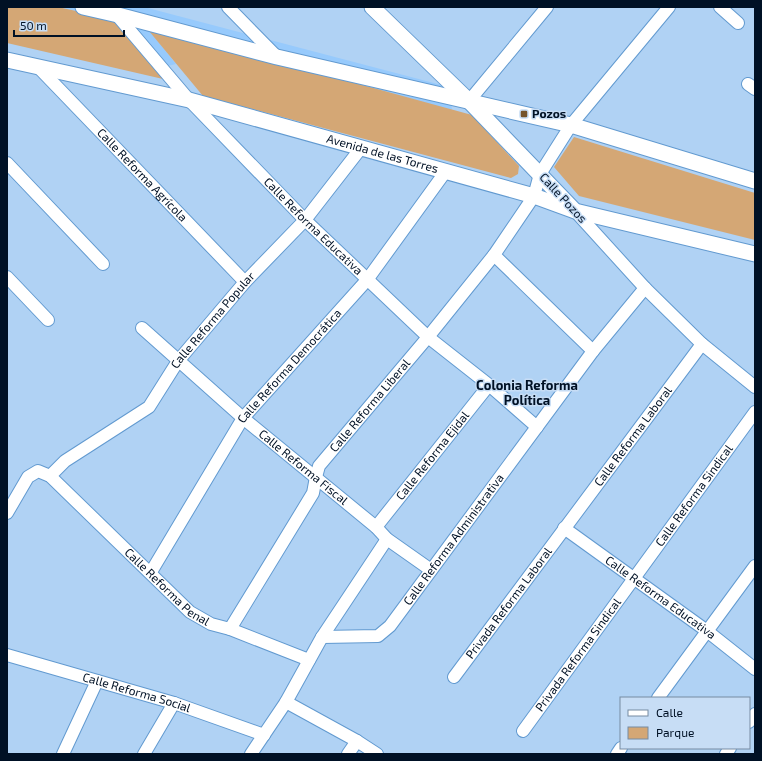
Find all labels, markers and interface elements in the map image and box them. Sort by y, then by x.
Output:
scale bar [14,12,124,38]
text: 50 m [20,18,47,32]
place label: Pozos [532,106,566,120]
marker: Pozos [519,109,529,119]
street label: Calle Reforma Agrícola [95,125,191,224]
street label: Avenida de las Torres [325,131,440,175]
street label: Calle Pozos [537,170,590,225]
street label: Calle Reforma Educativa [262,174,366,277]
street label: Calle Reforma Popular [167,268,257,371]
street label: Calle Reforma Democrática [234,306,344,425]
street label: Calle Reforma Liberal [326,356,413,454]
district label: Colonia Reforma Política [476,377,578,408]
street label: Calle Reforma Laboral [591,383,674,488]
street label: Calle Reforma Ejidal [392,408,472,502]
street label: Calle Reforma Fiscal [256,426,351,507]
street label: Calle Reforma Sindical [652,441,735,549]
street label: Calle Reforma Administrativa [400,471,506,607]
street label: Privada Reforma Laboral [462,544,554,661]
street label: Calle Reforma Penal [122,545,213,628]
street label: Calle Reforma Educativa [603,552,719,641]
street label: Privada Reforma Sindical [532,595,623,714]
street label: Calle Reforma Social [81,669,193,715]
legend [620,697,750,749]
text: Calle [656,705,683,719]
text: Parque [656,725,694,739]

